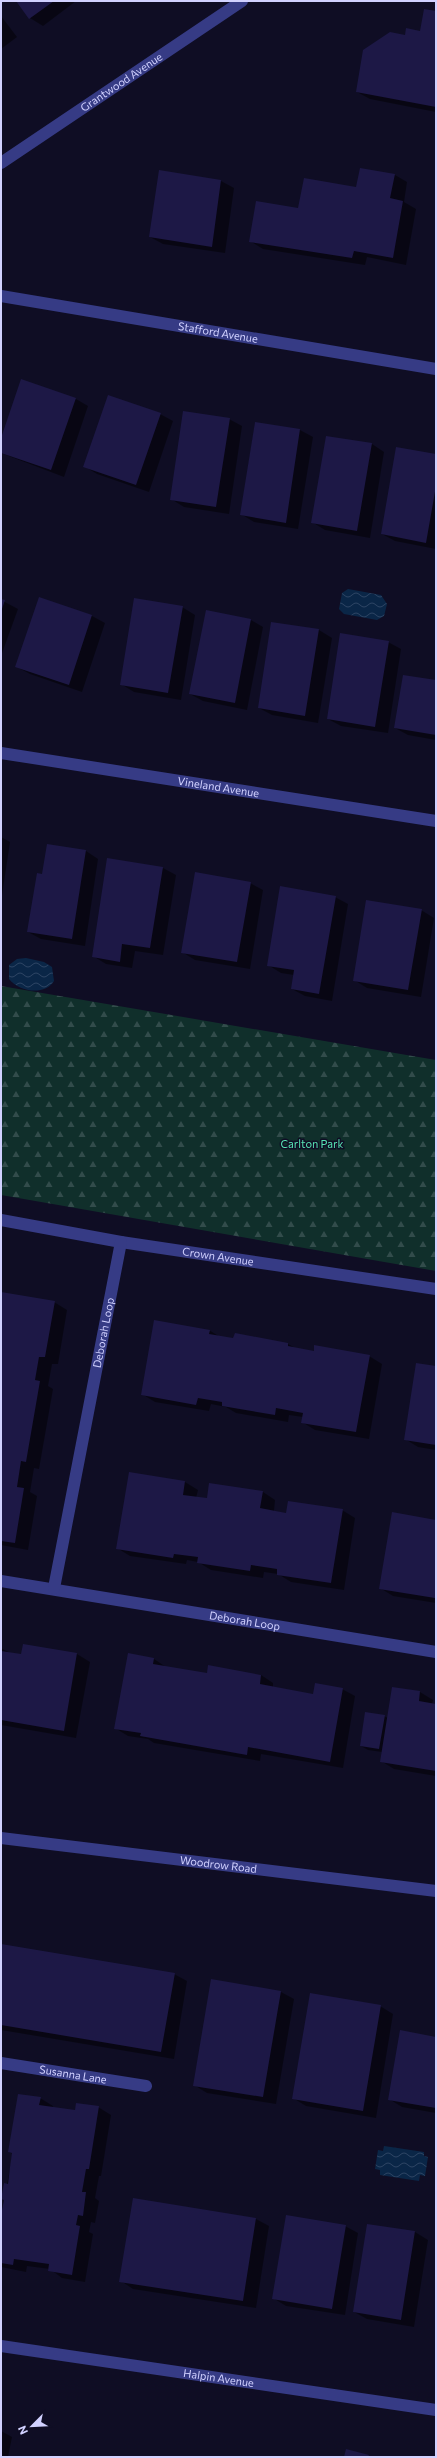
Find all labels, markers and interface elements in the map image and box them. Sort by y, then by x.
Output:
street label: Grantwood Avenue [78,49,165,114]
street label: Stafford Avenue [177,319,259,345]
street label: Vineland Avenue [177,774,260,799]
park label: Carlton Park [281,1137,343,1150]
street label: Crown Avenue [181,1244,255,1268]
street label: Deborah Loop [90,1296,116,1369]
street label: Deborah Loop [209,1608,281,1632]
street label: Woodrow Road [179,1853,258,1875]
street label: Susanna Lane [39,2062,108,2086]
street label: Halpin Avenue [183,2366,255,2389]
north arrow [12,2406,52,2446]
text: N [15,2424,30,2437]

